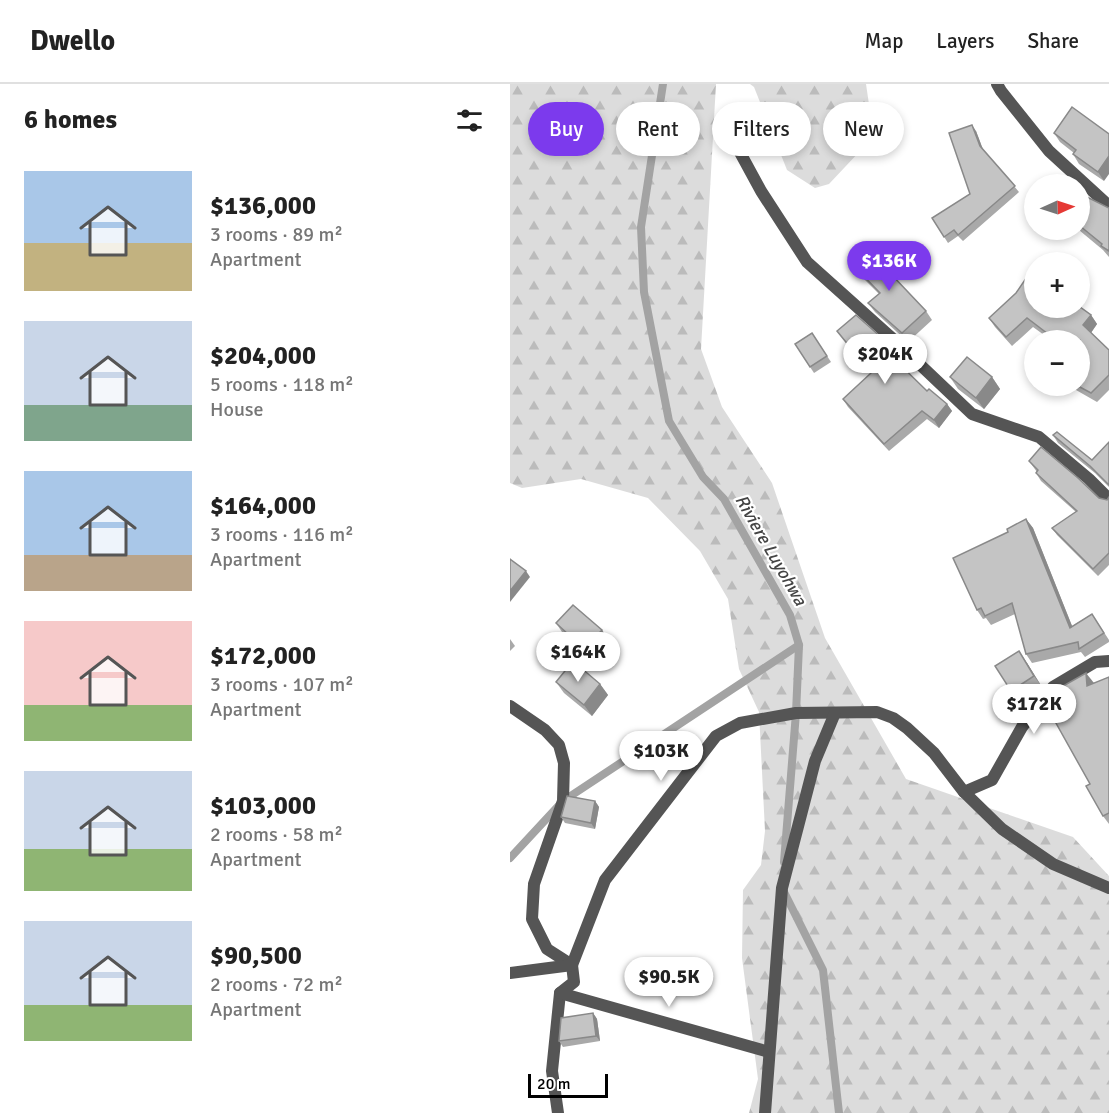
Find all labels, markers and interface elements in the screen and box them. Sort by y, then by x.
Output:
text: Dwello [30,24,115,58]
text: Map [865,28,903,54]
text: Layers [936,28,994,54]
text: Share [1027,28,1079,54]
chip: Buy [528,102,604,156]
chip: Rent [616,102,700,156]
chip: Filters [712,102,811,156]
chip: New [823,102,904,156]
text: 6 homes [24,104,117,136]
icon: filters [453,104,486,137]
north arrow [1024,174,1090,240]
map controls [1024,174,1090,396]
text: $136,000 [210,190,316,222]
icon: home [72,195,144,267]
text: 3 rooms · 89 m² [210,222,343,247]
pin: $136K [847,241,931,292]
text: Apartment [210,247,302,272]
text: $136K [861,248,917,273]
button: + [1024,252,1090,318]
button: − [1024,330,1090,396]
pin: $204K [843,334,927,385]
text: $204,000 [210,340,316,372]
text: $204K [857,341,913,366]
icon: home [72,345,144,417]
text: 5 rooms · 118 m² [210,372,354,397]
text: House [210,397,264,422]
text: $164,000 [210,490,316,522]
water label: Riviere Luyohwa [730,491,812,610]
icon: home [72,495,144,567]
text: 3 rooms · 116 m² [210,522,354,547]
text: Apartment [210,547,302,572]
pin: $164K [536,632,620,683]
text: $164K [550,639,606,664]
text: $172,000 [210,640,316,672]
icon: home [72,645,144,717]
text: 3 rooms · 107 m² [210,672,354,697]
pin: $172K [992,684,1076,735]
text: $172K [1006,691,1062,716]
text: Apartment [210,697,302,722]
pin: $103K [619,731,703,782]
text: $103K [633,738,689,763]
text: $103,000 [210,790,316,822]
icon: home [72,795,144,867]
text: 2 rooms · 58 m² [210,822,343,847]
text: Apartment [210,847,302,872]
text: $90,500 [210,940,302,972]
icon: home [72,945,144,1017]
pin: $90.5K [620,957,718,1008]
text: $90.5K [638,964,700,989]
text: 2 rooms · 72 m² [210,972,343,997]
text: Apartment [210,997,302,1022]
scale bar [528,1071,608,1098]
text: 20 m [537,1074,571,1094]

